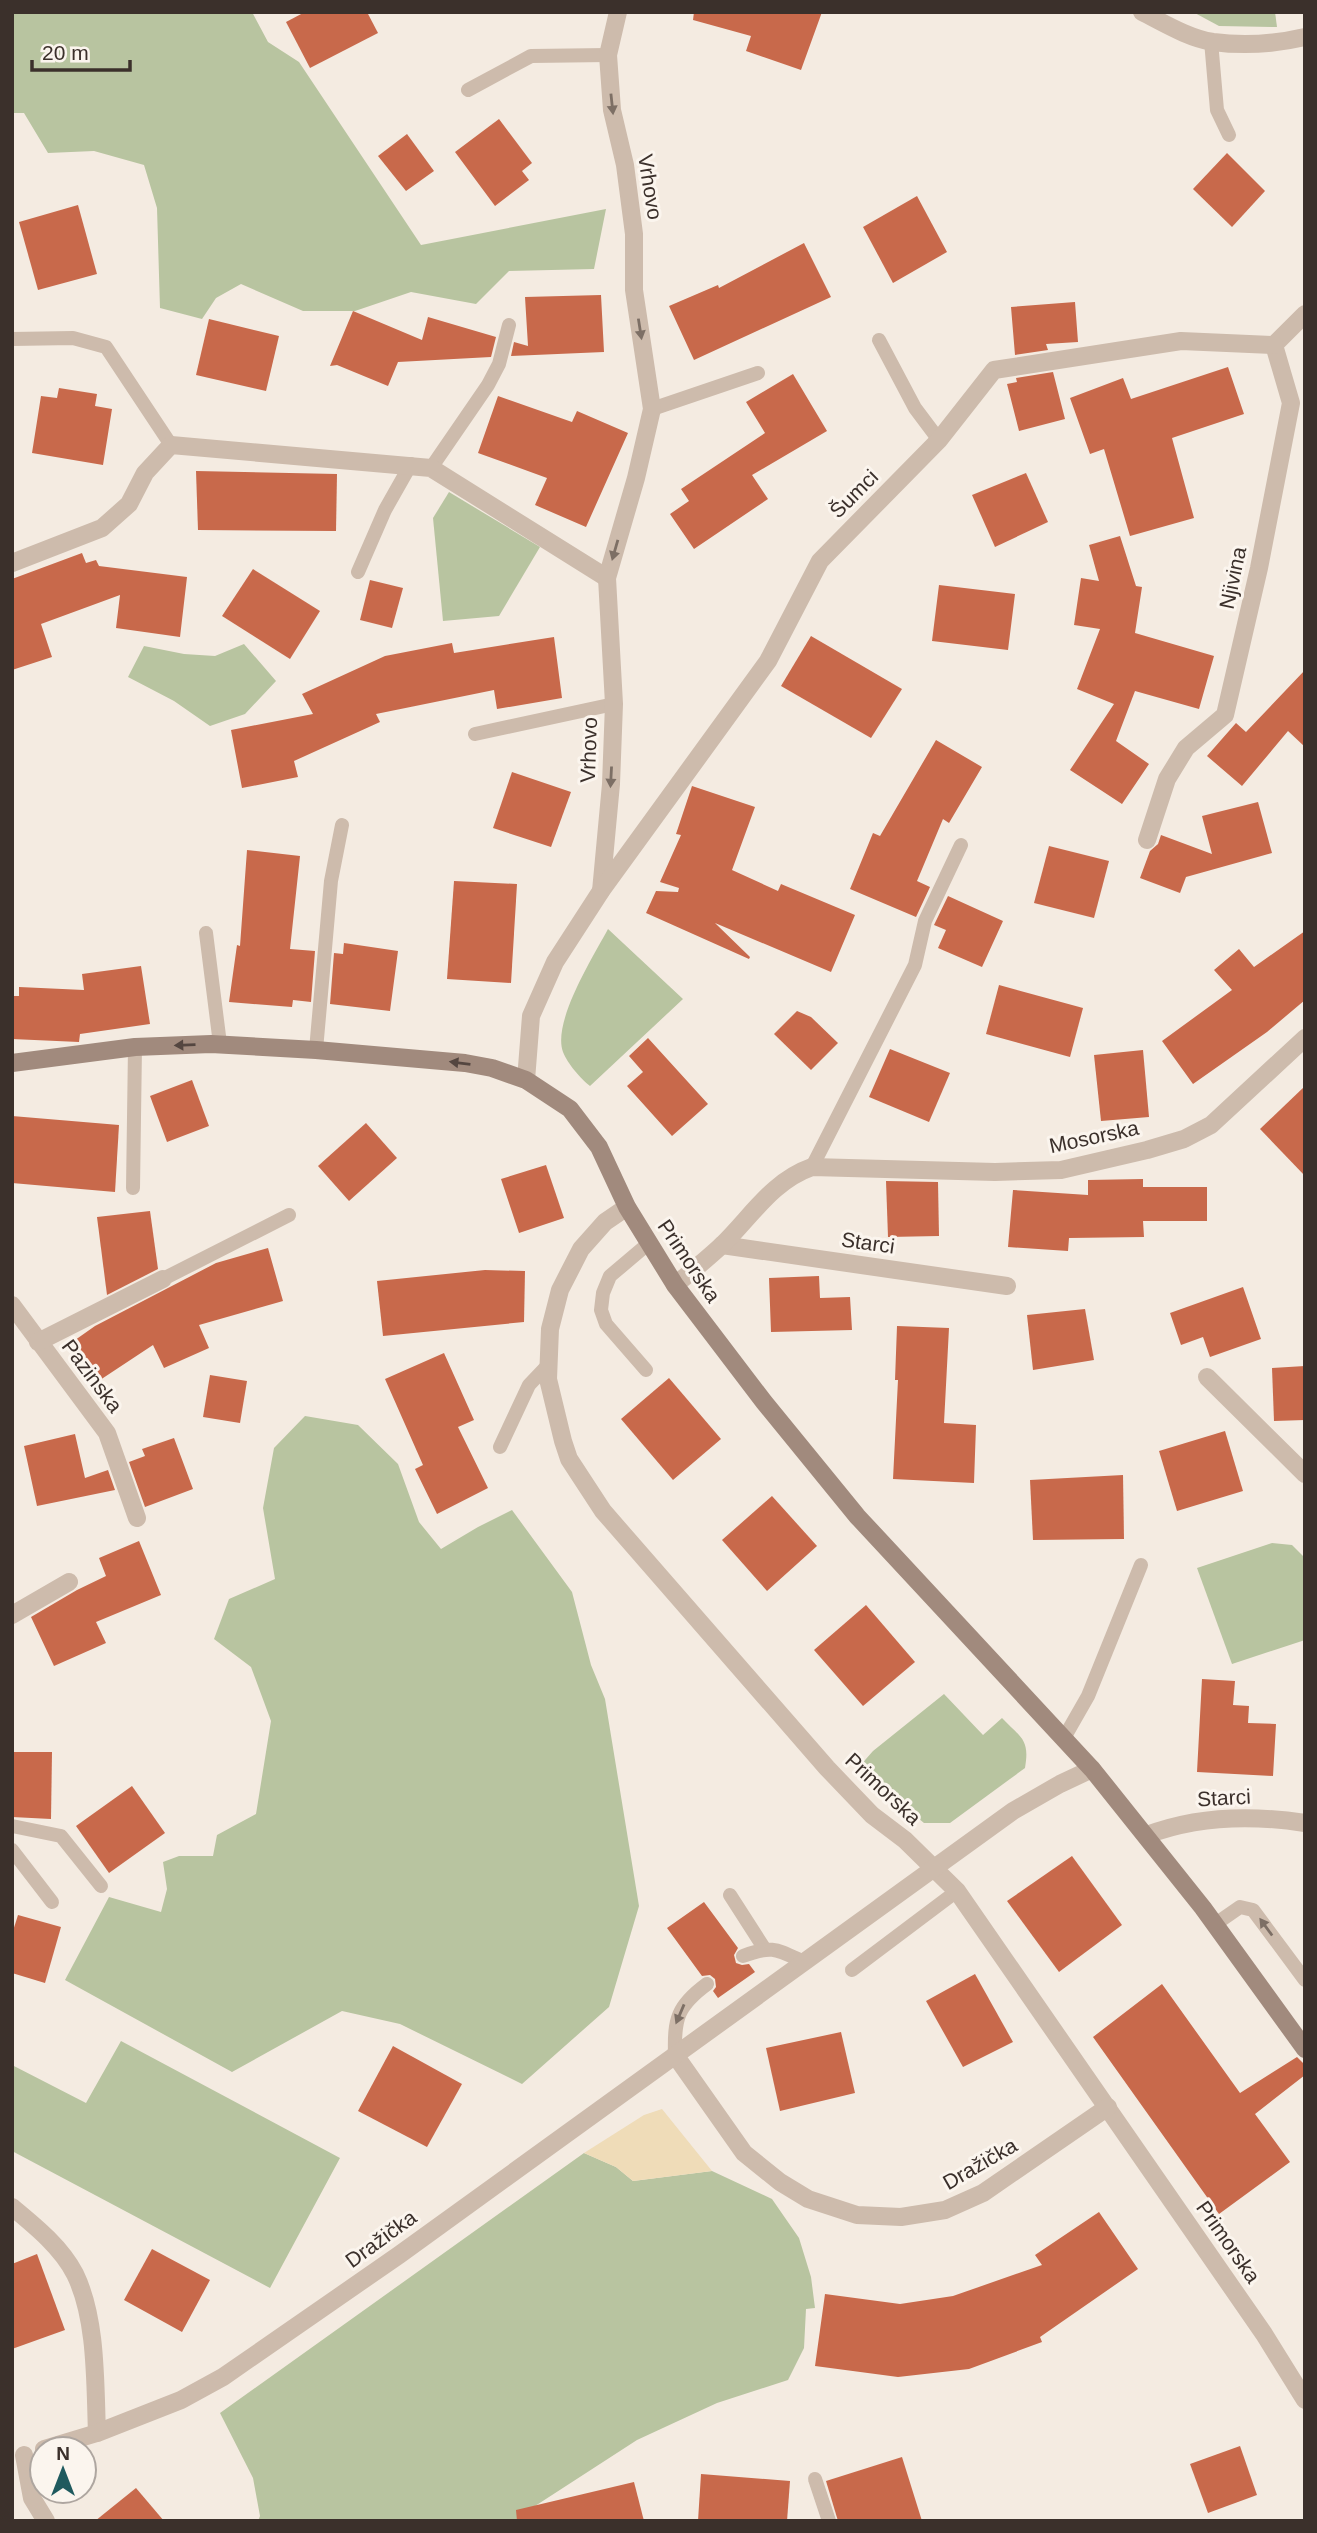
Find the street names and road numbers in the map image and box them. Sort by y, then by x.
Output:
street label: Vrhovo [634,153,667,221]
street label: Šumci [825,465,882,522]
street label: Njivina [1215,544,1250,611]
street label: Vrhovo [576,717,601,783]
street label: Mosorska [1047,1116,1141,1157]
street label: Primorska [653,1215,726,1307]
street label: Starci [840,1227,896,1258]
street label: Pazinska [58,1335,127,1417]
street label: Primorska [841,1748,926,1829]
street label: Starci [1197,1785,1251,1810]
street label: Dražička [939,2133,1021,2194]
street label: Primorska [1192,2196,1265,2287]
street label: Dražička [341,2205,421,2272]

